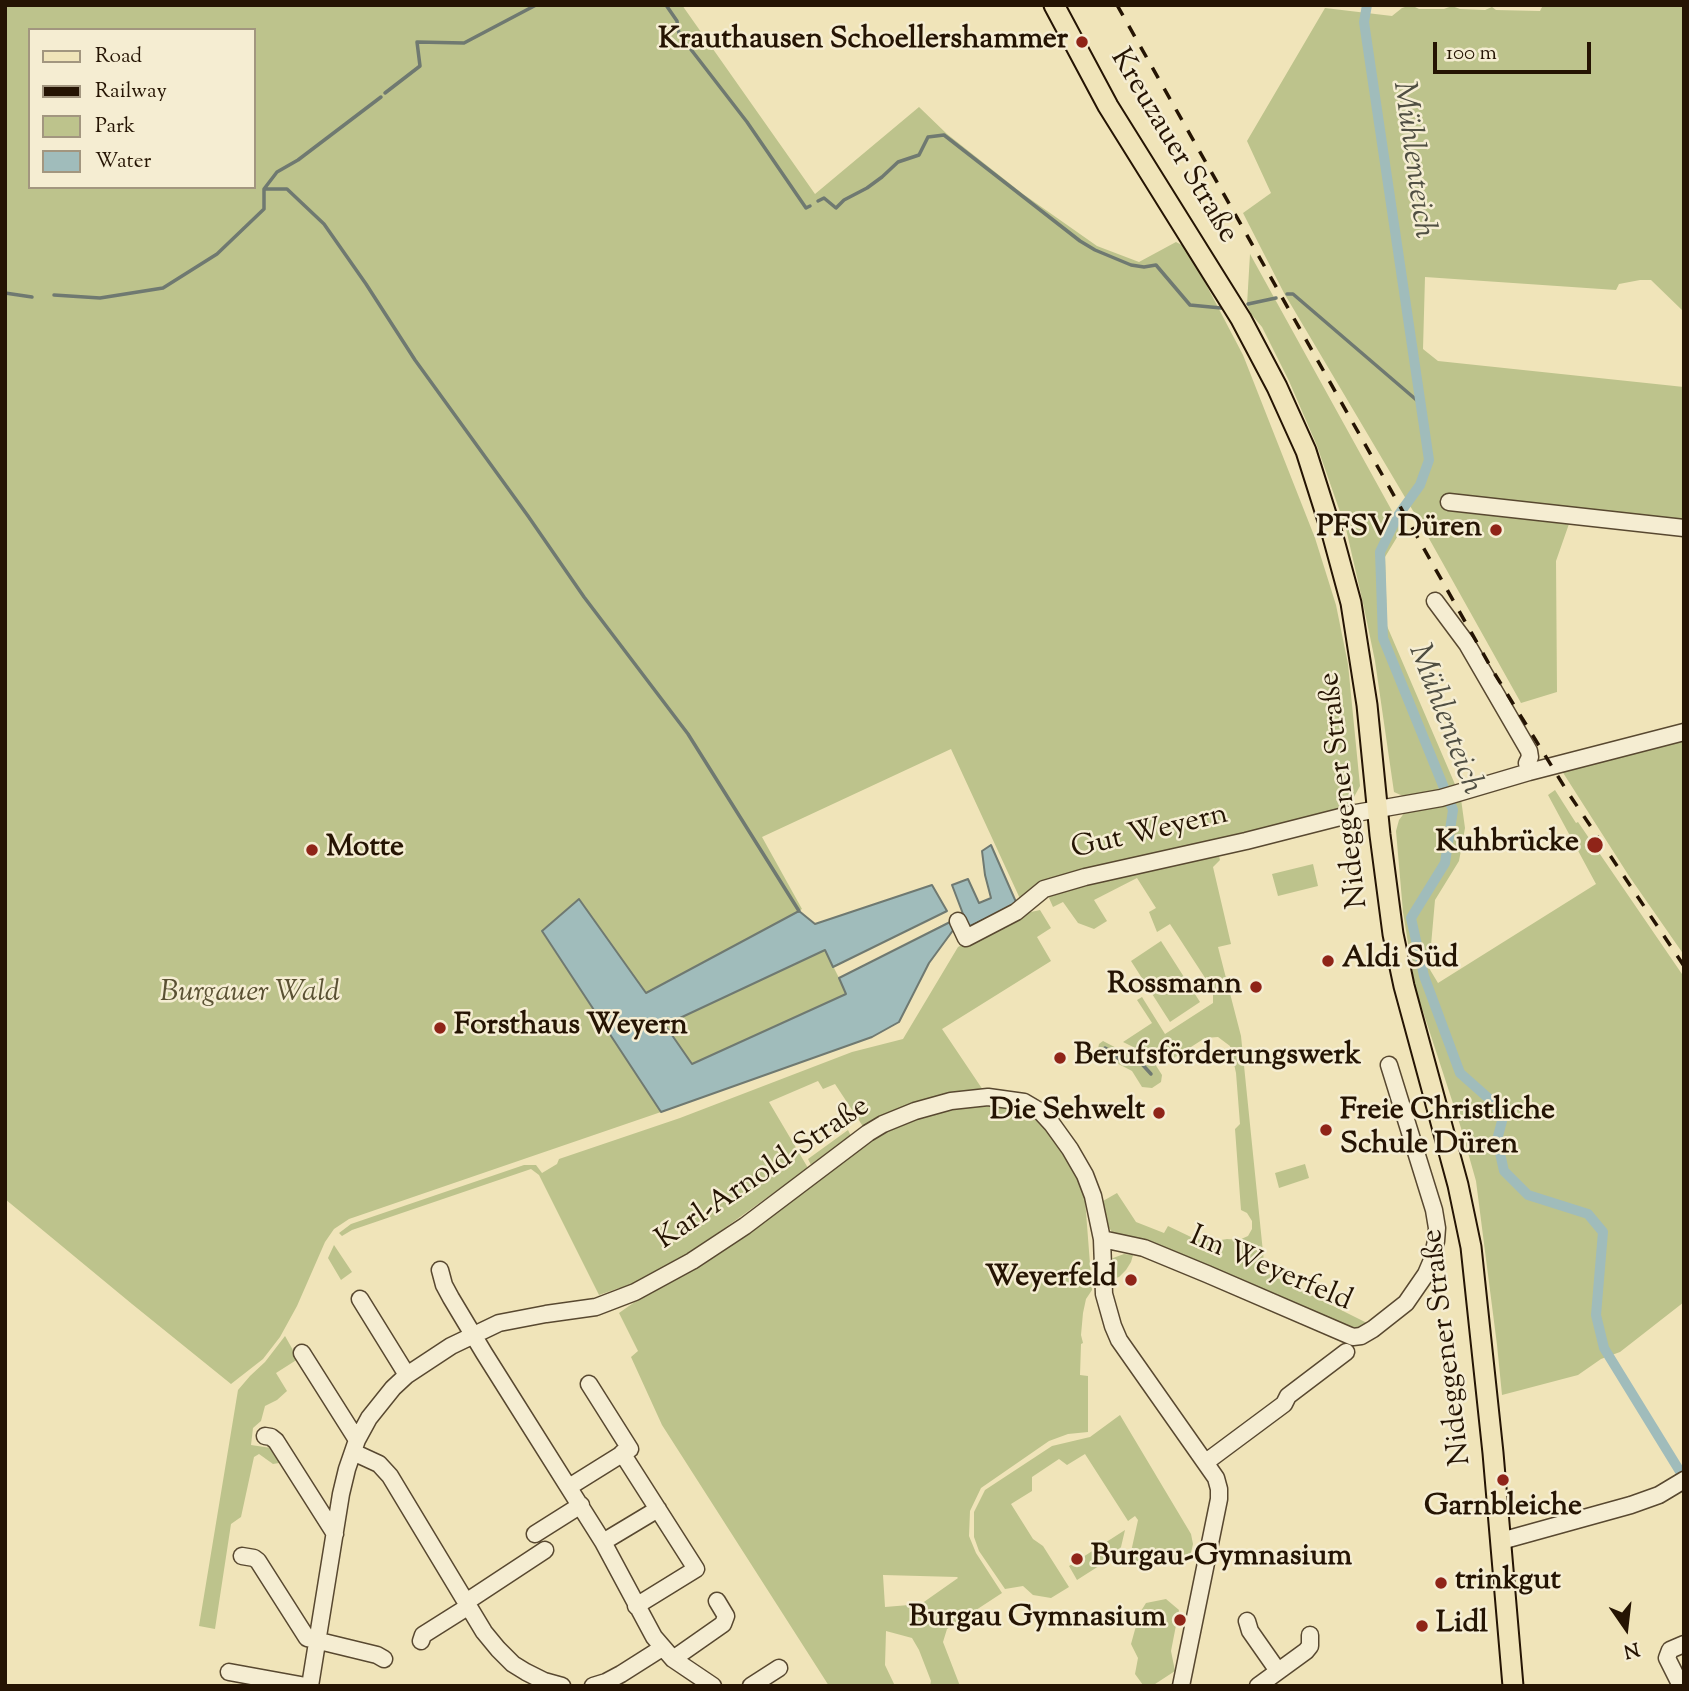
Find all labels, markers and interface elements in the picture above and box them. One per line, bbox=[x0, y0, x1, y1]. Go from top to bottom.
place label: Krauthausen Schoellershammer bbox=[658, 24, 1068, 60]
legend bbox=[28, 28, 256, 189]
scale bar bbox=[1437, 28, 1594, 72]
marker: Krauthausen Schoellershammer bbox=[1074, 34, 1090, 50]
text: 100 m bbox=[1446, 39, 1497, 69]
text: Road bbox=[95, 42, 142, 72]
street label: Kreuzauer Straße bbox=[1100, 43, 1244, 251]
text: Railway bbox=[95, 77, 167, 107]
water label: Mühlenteich bbox=[1381, 79, 1441, 241]
text: Park bbox=[95, 112, 135, 142]
text: Water bbox=[95, 147, 151, 177]
place label: PFSV Düren bbox=[1316, 512, 1482, 548]
marker: PFSV Düren bbox=[1488, 522, 1504, 538]
water label: Mühlenteich bbox=[1397, 639, 1489, 801]
street label: Nideggener Straße bbox=[1314, 670, 1378, 910]
street label: Gut Weyern bbox=[1068, 798, 1232, 870]
place label: Kuhbrücke bbox=[1436, 827, 1579, 863]
place label: Motte bbox=[326, 832, 404, 868]
marker: Kuhbrücke bbox=[1585, 835, 1605, 855]
marker: Motte bbox=[304, 842, 320, 858]
place label: Aldi Süd bbox=[1342, 943, 1458, 979]
marker: Aldi Süd bbox=[1320, 953, 1336, 969]
place label: Rossmann bbox=[1107, 969, 1242, 1005]
park label: Burgauer Wald bbox=[160, 977, 340, 1013]
marker: Rossmann bbox=[1248, 979, 1264, 995]
place label: Forsthaus Weyern bbox=[454, 1010, 688, 1046]
marker: Forsthaus Weyern bbox=[432, 1020, 448, 1036]
place label: Berufsförderungswerk bbox=[1074, 1040, 1361, 1076]
marker: Berufsförderungswerk bbox=[1052, 1050, 1068, 1066]
street label: Karl-Arnold-Straße bbox=[650, 1090, 878, 1260]
place label: Die Sehwelt bbox=[990, 1095, 1145, 1131]
place label: Freie Christliche Schule Düren bbox=[1340, 1095, 1555, 1166]
marker: Die Sehwelt bbox=[1151, 1105, 1167, 1121]
marker: Freie Christliche Schule Düren bbox=[1318, 1122, 1334, 1138]
street label: Im Weyerfeld bbox=[1183, 1221, 1357, 1321]
street label: Nideggener Straße bbox=[1417, 1227, 1481, 1467]
place label: Weyerfeld bbox=[985, 1262, 1117, 1298]
marker: Weyerfeld bbox=[1123, 1272, 1139, 1288]
marker: Garnbleiche bbox=[1495, 1472, 1511, 1488]
place label: Garnbleiche bbox=[1424, 1491, 1582, 1527]
place label: Burgau-Gymnasium bbox=[1091, 1541, 1352, 1577]
marker: Burgau-Gymnasium bbox=[1069, 1551, 1085, 1567]
place label: trinkgut bbox=[1455, 1565, 1561, 1601]
marker: trinkgut bbox=[1433, 1575, 1449, 1591]
north arrow bbox=[1591, 1593, 1661, 1663]
place label: Burgau Gymnasium bbox=[909, 1602, 1166, 1638]
place label: Lidl bbox=[1436, 1608, 1488, 1644]
marker: Burgau Gymnasium bbox=[1172, 1612, 1188, 1628]
marker: Lidl bbox=[1414, 1618, 1430, 1634]
text: N bbox=[1621, 1634, 1642, 1664]

